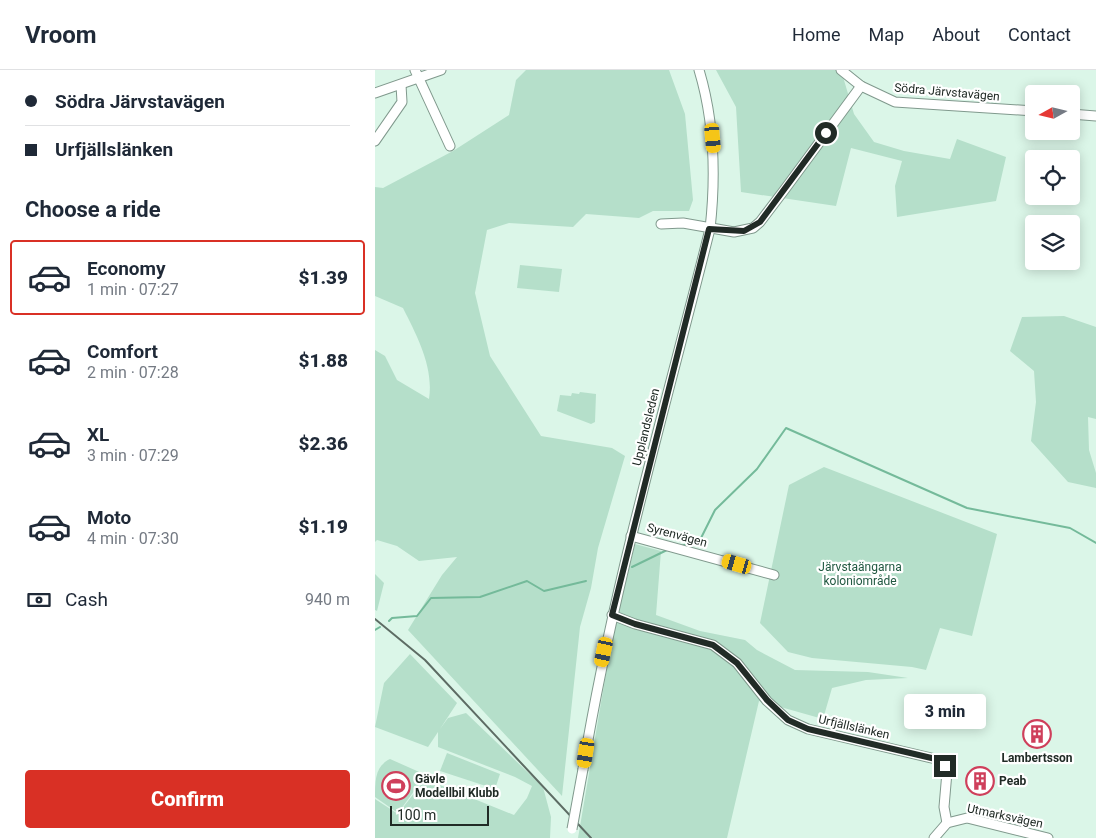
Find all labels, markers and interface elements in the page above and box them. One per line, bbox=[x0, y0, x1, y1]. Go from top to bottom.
text: Vroom bbox=[25, 21, 97, 49]
text: Home bbox=[792, 24, 841, 45]
text: Map bbox=[869, 24, 904, 45]
text: About bbox=[932, 24, 980, 45]
text: Contact bbox=[1008, 24, 1071, 45]
street label: Södra Järvstavägen bbox=[894, 80, 1000, 104]
north arrow bbox=[1025, 85, 1080, 140]
map controls bbox=[1025, 85, 1080, 270]
text: Södra Järvstavägen bbox=[55, 90, 225, 113]
car bbox=[704, 122, 721, 154]
route start bbox=[815, 122, 837, 144]
text: Urfjällslänken bbox=[55, 138, 173, 161]
button: locate bbox=[1025, 150, 1080, 205]
text: Choose a ride bbox=[25, 197, 161, 222]
button: layers bbox=[1025, 215, 1080, 270]
icon: car bbox=[27, 255, 72, 300]
text: Economy bbox=[87, 257, 166, 280]
text: $1.39 bbox=[299, 266, 348, 289]
text: 1 min · 07:27 bbox=[87, 280, 179, 299]
icon: car bbox=[27, 338, 72, 383]
text: Comfort bbox=[87, 340, 158, 363]
text: $1.88 bbox=[299, 349, 348, 372]
text: 2 min · 07:28 bbox=[87, 363, 179, 382]
street label: Upplandsleden bbox=[630, 387, 662, 467]
icon: car bbox=[27, 421, 72, 466]
text: XL bbox=[87, 423, 109, 446]
text: $2.36 bbox=[299, 432, 348, 455]
text: 3 min · 07:29 bbox=[87, 446, 179, 465]
icon: car bbox=[27, 504, 72, 549]
text: Moto bbox=[87, 506, 131, 529]
text: $1.19 bbox=[299, 515, 348, 538]
street label: Syrenvägen bbox=[645, 520, 709, 550]
text: 4 min · 07:30 bbox=[87, 529, 179, 548]
car bbox=[720, 553, 753, 575]
park label: Järvstaängarna koloniområde bbox=[818, 560, 902, 588]
icon: cash bbox=[25, 586, 53, 614]
text: Cash bbox=[65, 588, 108, 611]
text: 940 m bbox=[305, 590, 350, 609]
car bbox=[593, 636, 614, 668]
callout: 3 min bbox=[904, 694, 986, 728]
text: 3 min bbox=[925, 702, 965, 721]
street label: Urfjällslänken bbox=[817, 712, 891, 742]
building icon: Lambertsson bbox=[1022, 719, 1052, 749]
car bbox=[576, 737, 595, 769]
place label: Lambertsson bbox=[1001, 751, 1073, 765]
route end bbox=[934, 755, 956, 777]
building icon: Peab bbox=[965, 766, 995, 796]
button: Confirm bbox=[25, 770, 350, 828]
sports icon: Gävle Modellbil Klubb bbox=[381, 771, 411, 801]
place label: Gävle Modellbil Klubb bbox=[415, 772, 499, 800]
place label: Peab bbox=[999, 774, 1027, 788]
street label: Utmarksvägen bbox=[966, 801, 1044, 831]
scale bar bbox=[390, 803, 489, 826]
text: 100 m bbox=[397, 807, 436, 823]

